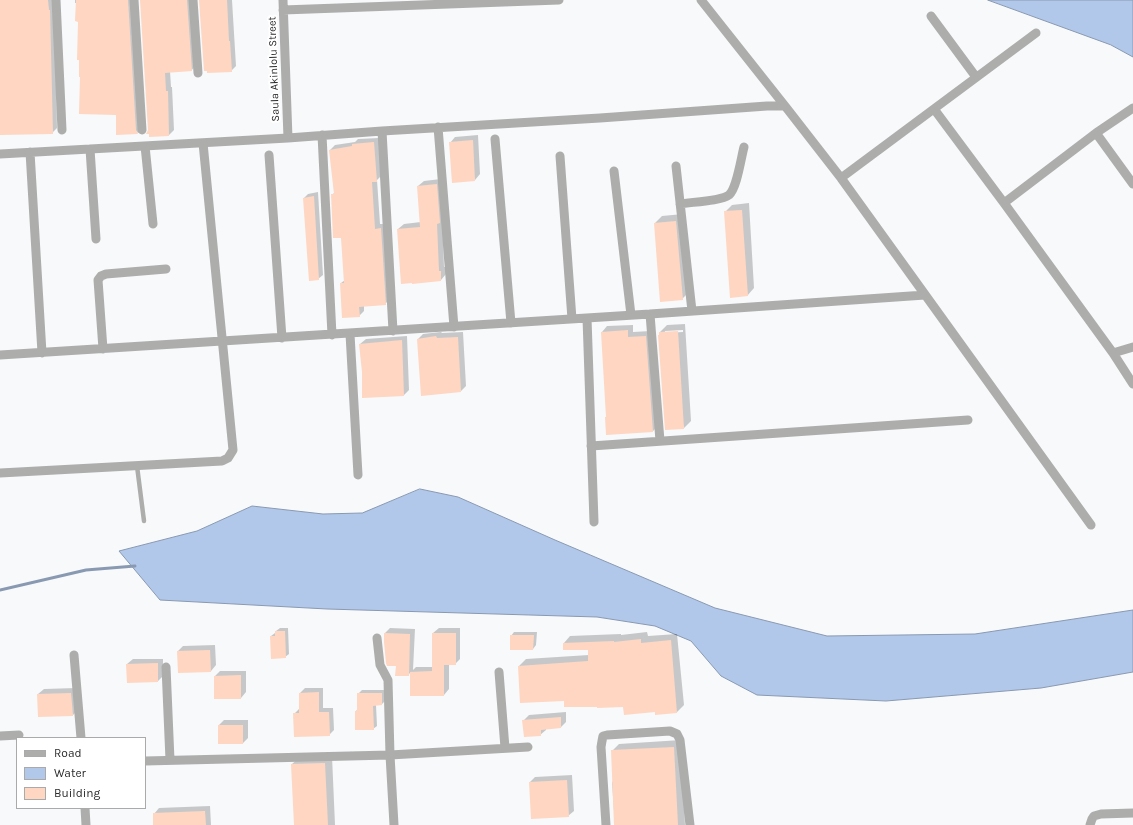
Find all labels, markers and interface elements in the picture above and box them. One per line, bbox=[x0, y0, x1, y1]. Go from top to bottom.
street label: Saula Akinlolu Street bbox=[266, 16, 282, 122]
legend bbox=[16, 737, 146, 809]
text: Road bbox=[54, 746, 82, 760]
text: Water bbox=[54, 766, 86, 780]
text: Building bbox=[54, 786, 100, 800]

